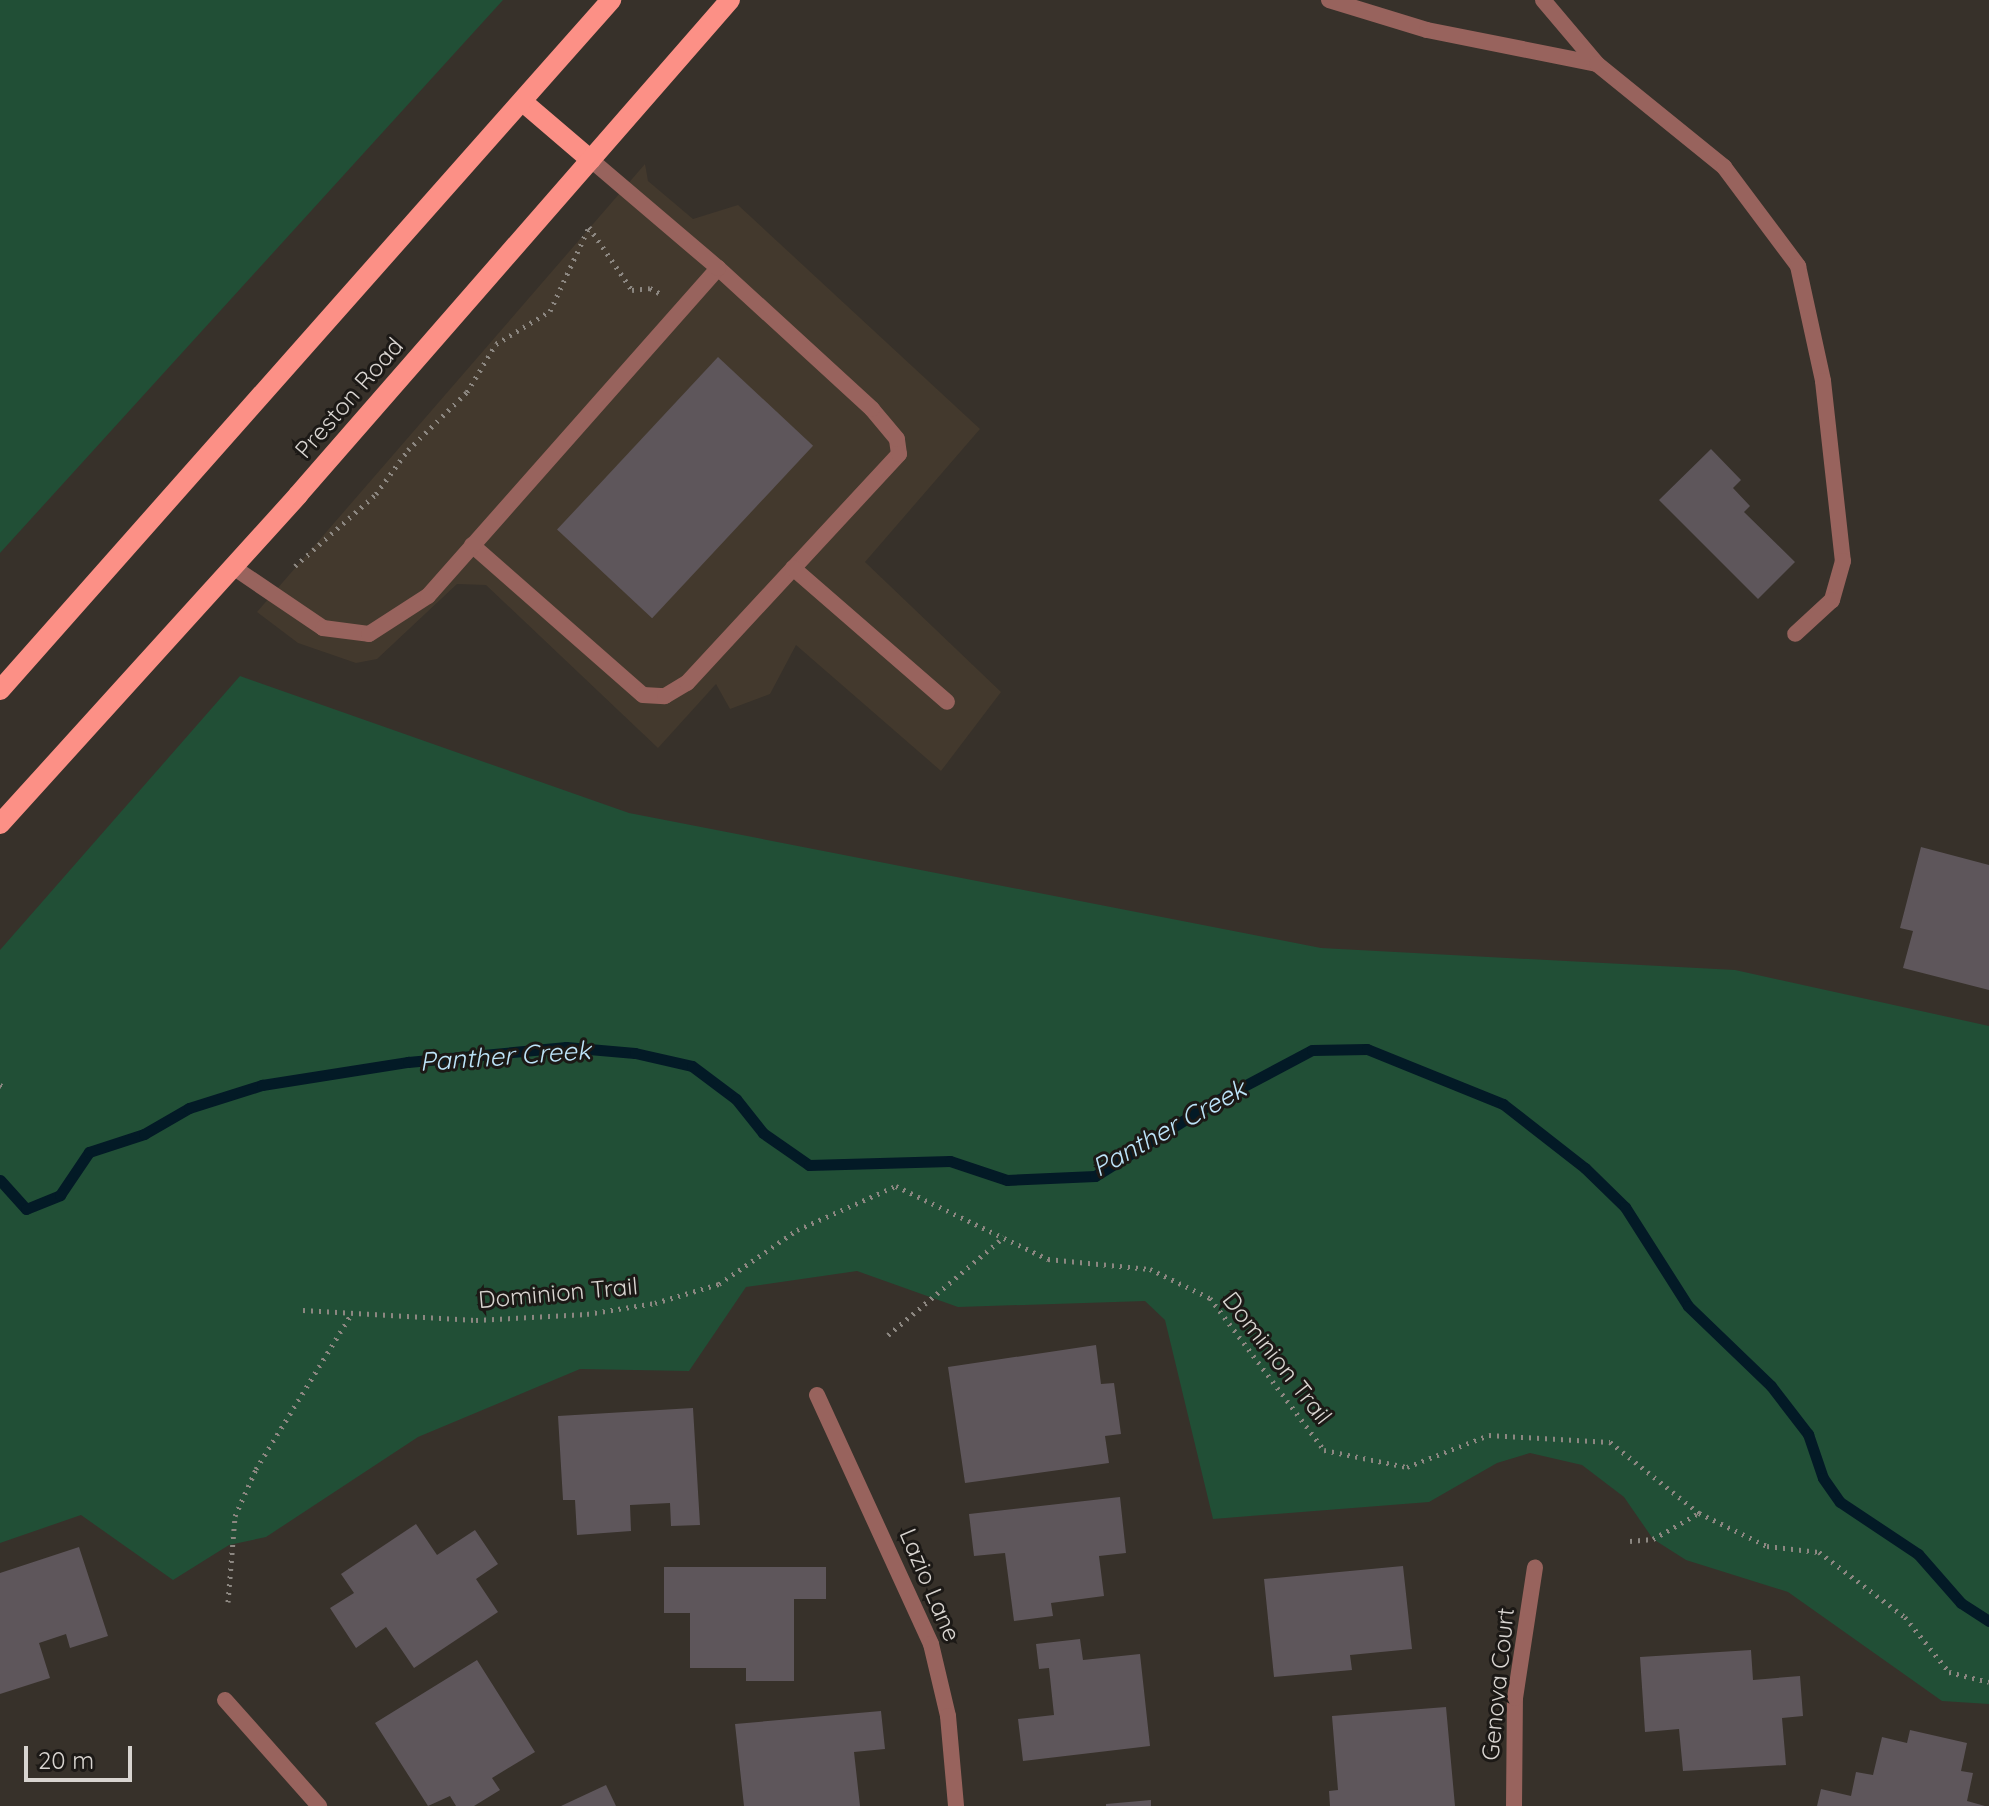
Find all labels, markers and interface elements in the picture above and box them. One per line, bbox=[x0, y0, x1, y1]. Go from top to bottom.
street label: Preston Road bbox=[289, 332, 409, 464]
water label: Panther Creek bbox=[419, 1034, 591, 1078]
water label: Panther Creek bbox=[1087, 1073, 1251, 1183]
street label: Dominion Trail bbox=[477, 1272, 639, 1314]
street label: Dominion Trail bbox=[1216, 1286, 1338, 1430]
street label: Lazio Lane bbox=[893, 1524, 967, 1646]
street label: Genova Court bbox=[1476, 1606, 1520, 1762]
scale bar bbox=[28, 1730, 136, 1780]
text: 20 m bbox=[38, 1745, 94, 1775]

